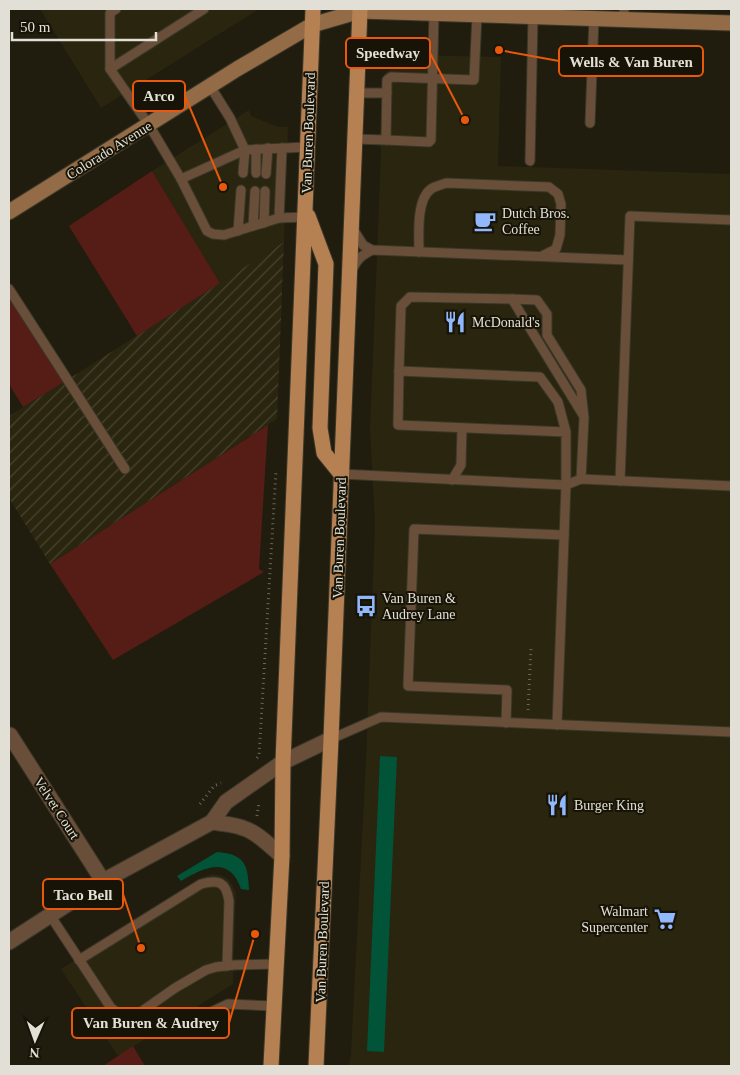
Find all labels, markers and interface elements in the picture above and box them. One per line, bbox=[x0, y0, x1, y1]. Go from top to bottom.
scale bar bbox=[12, 10, 156, 42]
text: 50 m bbox=[20, 19, 51, 35]
callout: Speedway bbox=[346, 38, 430, 68]
text: Speedway bbox=[356, 45, 421, 61]
callout: Wells & Van Buren bbox=[559, 46, 703, 76]
text: Wells & Van Buren bbox=[569, 54, 693, 70]
street label: Van Buren Boulevard bbox=[299, 72, 318, 194]
callout: Arco bbox=[133, 81, 185, 111]
text: Arco bbox=[143, 88, 175, 104]
street label: Colorado Avenue bbox=[64, 118, 155, 183]
place label: Dutch Bros. Coffee bbox=[502, 206, 570, 237]
cafe icon: Dutch Bros. Coffee bbox=[472, 208, 498, 234]
restaurant icon: McDonald's bbox=[442, 309, 468, 335]
place label: McDonald's bbox=[472, 315, 540, 330]
street label: Van Buren Boulevard bbox=[330, 477, 349, 599]
place label: Van Buren & Audrey Lane bbox=[382, 591, 456, 622]
bus stop icon: Van Buren & Audrey Lane bbox=[353, 593, 379, 619]
street label: Velvet Court bbox=[31, 774, 82, 842]
restaurant icon: Burger King bbox=[544, 792, 570, 818]
place label: Burger King bbox=[574, 798, 644, 813]
callout: Taco Bell bbox=[43, 879, 123, 909]
street label: Van Buren Boulevard bbox=[313, 881, 332, 1003]
text: Taco Bell bbox=[53, 887, 113, 903]
place label: Walmart Supercenter bbox=[581, 904, 648, 935]
supermarket icon: Walmart Supercenter bbox=[652, 906, 678, 932]
callout: Van Buren & Audrey bbox=[72, 1008, 229, 1038]
north arrow bbox=[10, 1015, 60, 1065]
text: Van Buren & Audrey bbox=[83, 1015, 220, 1031]
text: N bbox=[29, 1045, 40, 1060]

